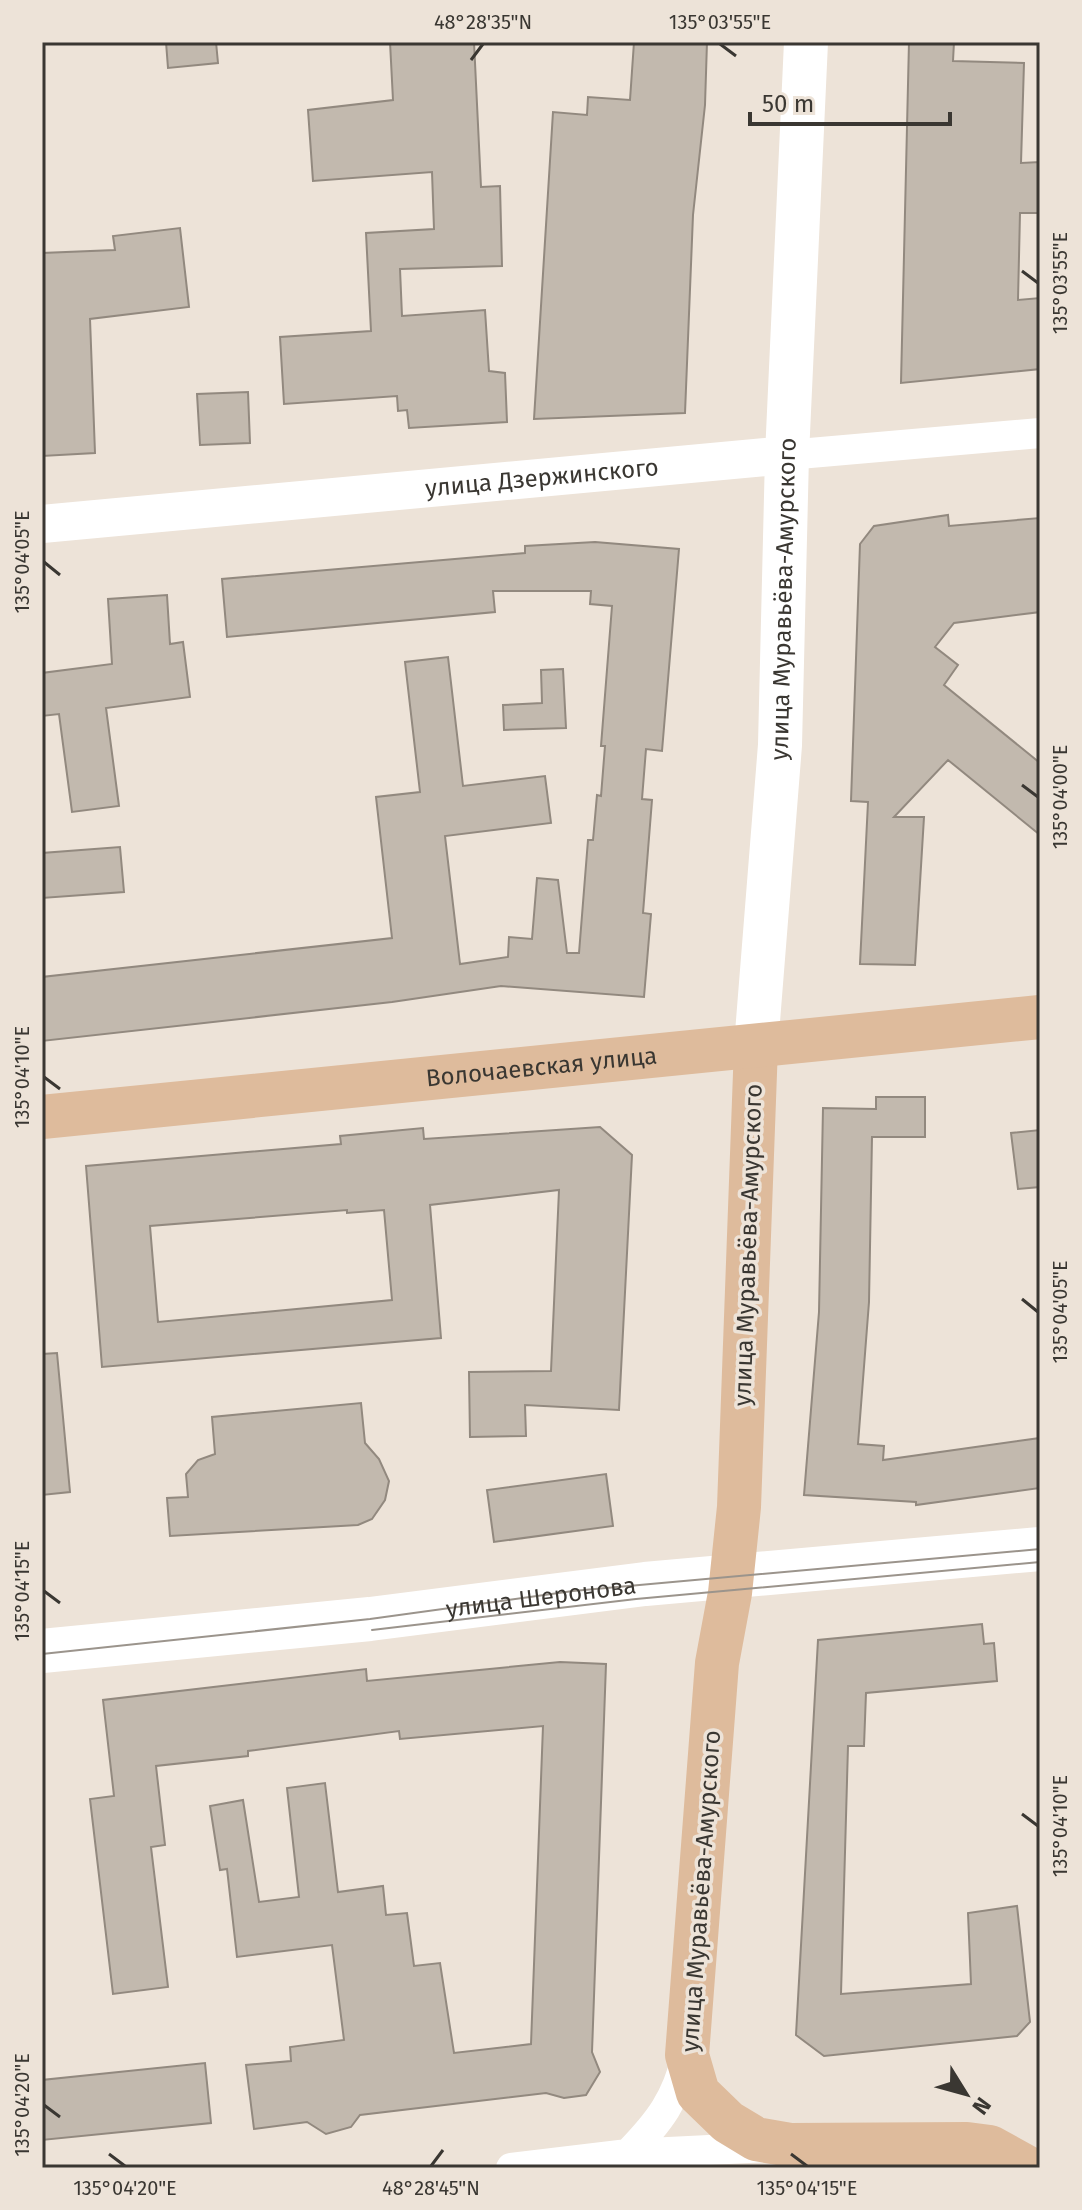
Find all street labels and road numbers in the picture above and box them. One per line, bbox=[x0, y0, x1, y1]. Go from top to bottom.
street label: улица Муравьёва-Амурского bbox=[765, 437, 802, 761]
street label: улица Дзержинского bbox=[424, 453, 660, 502]
street label: Волочаевская улица bbox=[425, 1041, 658, 1092]
street label: улица Муравьёва-Амурского bbox=[728, 1083, 768, 1407]
street label: улица Шеронова bbox=[444, 1571, 638, 1623]
street label: улица Муравьёва-Амурского bbox=[676, 1729, 726, 2053]

